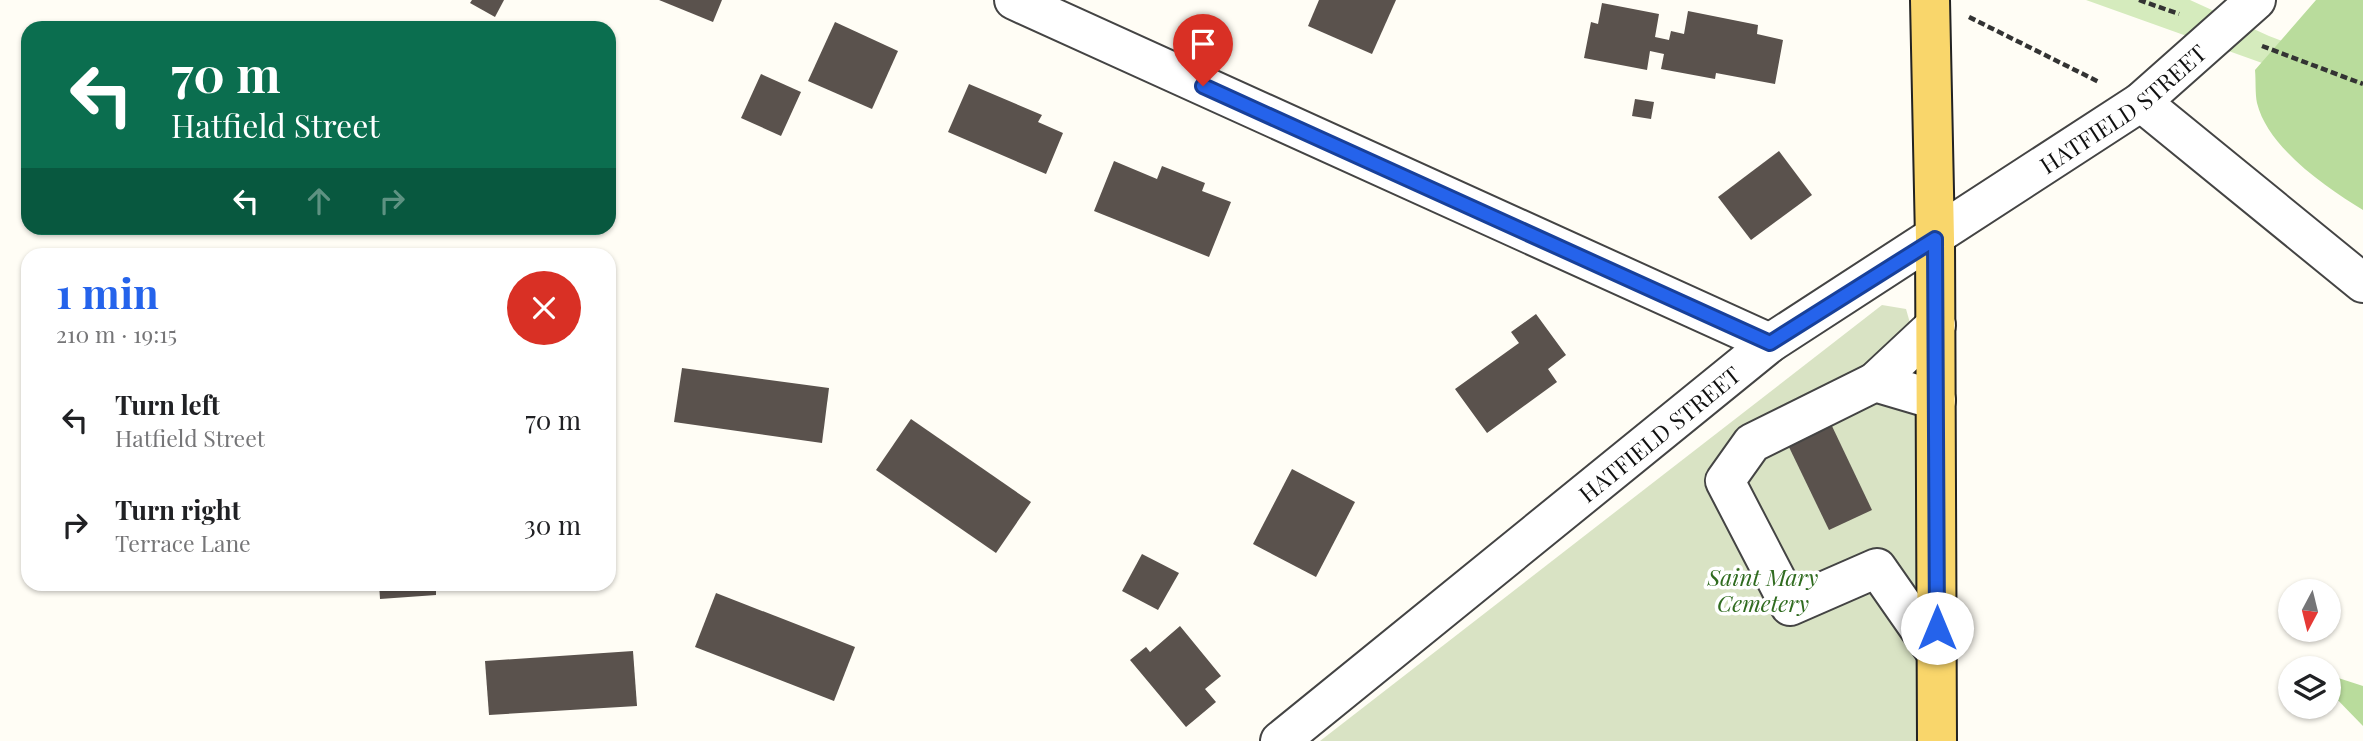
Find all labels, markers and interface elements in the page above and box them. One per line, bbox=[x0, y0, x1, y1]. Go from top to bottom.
pin bbox=[1173, 14, 1233, 86]
icon: arrive bbox=[1184, 25, 1222, 63]
street label: HATFIELD STREET bbox=[2033, 36, 2212, 180]
text: 70 m bbox=[171, 40, 281, 105]
icon: left bbox=[56, 49, 147, 140]
text: Hatfield Street bbox=[171, 103, 380, 146]
icon: left bbox=[227, 182, 265, 220]
icon: ahead bbox=[300, 182, 338, 220]
icon: right bbox=[373, 182, 411, 220]
text: 1 min bbox=[56, 264, 159, 320]
button: close bbox=[507, 271, 581, 345]
text: 210 m · 19:15 bbox=[56, 318, 177, 349]
street label: HATFIELD STREET bbox=[1571, 358, 1746, 508]
text: Turn left bbox=[115, 387, 220, 422]
icon: left bbox=[56, 401, 94, 439]
text: 70 m bbox=[525, 402, 581, 437]
text: Hatfield Street bbox=[115, 422, 265, 453]
text: Turn right bbox=[115, 492, 241, 527]
icon: right bbox=[56, 506, 94, 544]
text: 30 m bbox=[524, 507, 581, 542]
text: Terrace Lane bbox=[115, 527, 251, 558]
park label: Saint Mary Cemetery bbox=[1707, 561, 1818, 618]
north arrow bbox=[2278, 579, 2342, 642]
map controls bbox=[2278, 579, 2341, 719]
position arrow bbox=[1900, 591, 1974, 665]
button: layers bbox=[2278, 656, 2341, 719]

